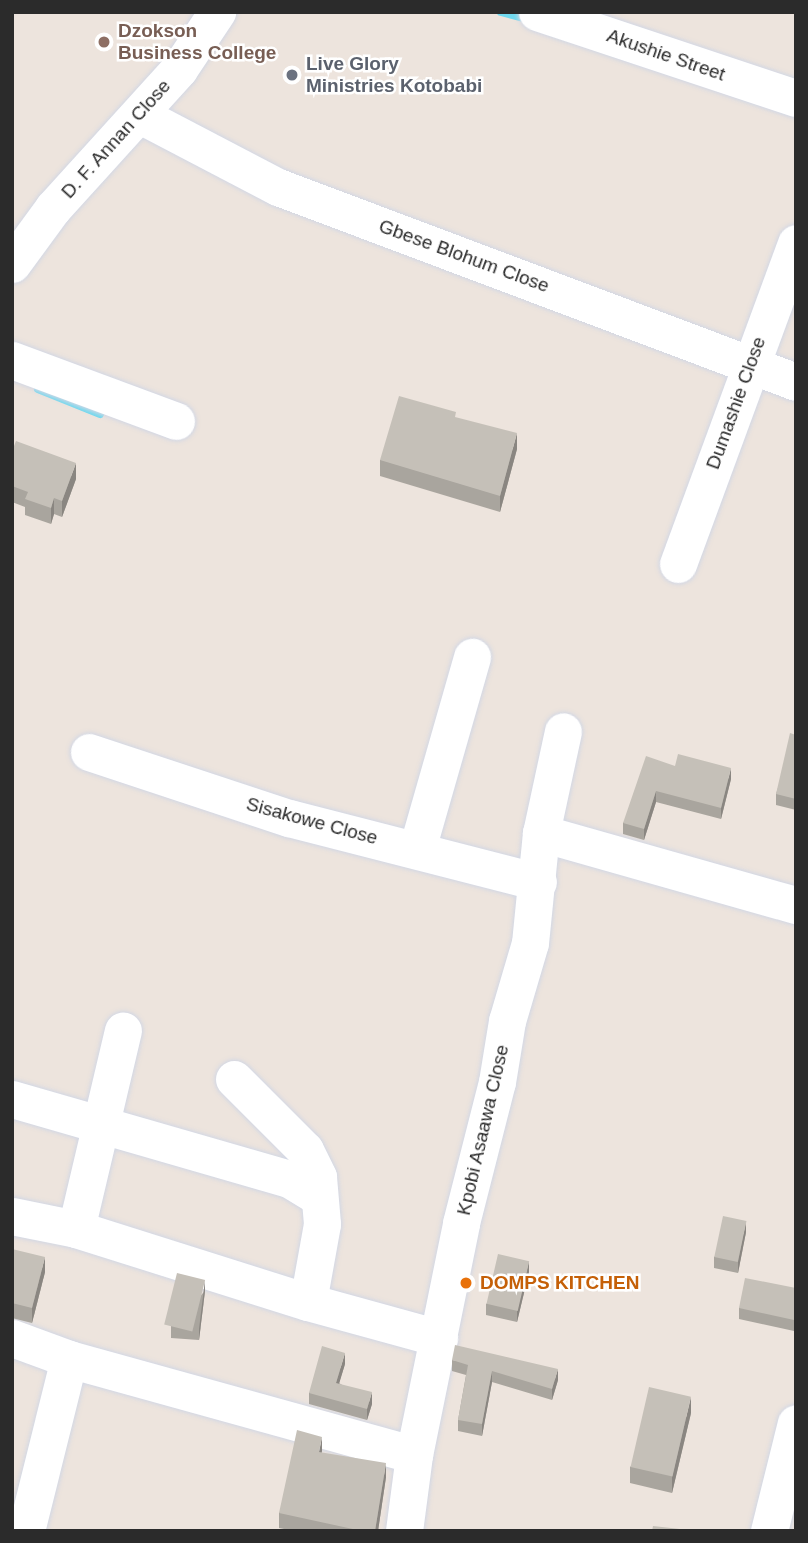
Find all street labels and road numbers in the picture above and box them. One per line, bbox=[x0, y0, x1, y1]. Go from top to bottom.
street label: Akushie Street bbox=[604, 24, 728, 86]
street label: D. F. Annan Close bbox=[56, 74, 176, 204]
street label: Gbese Blohum Close bbox=[376, 215, 552, 297]
street label: Dumashie Close bbox=[701, 334, 771, 472]
street label: Sisakowe Close bbox=[244, 792, 380, 850]
street label: Kpobi Asaawa Close bbox=[452, 1042, 514, 1218]

